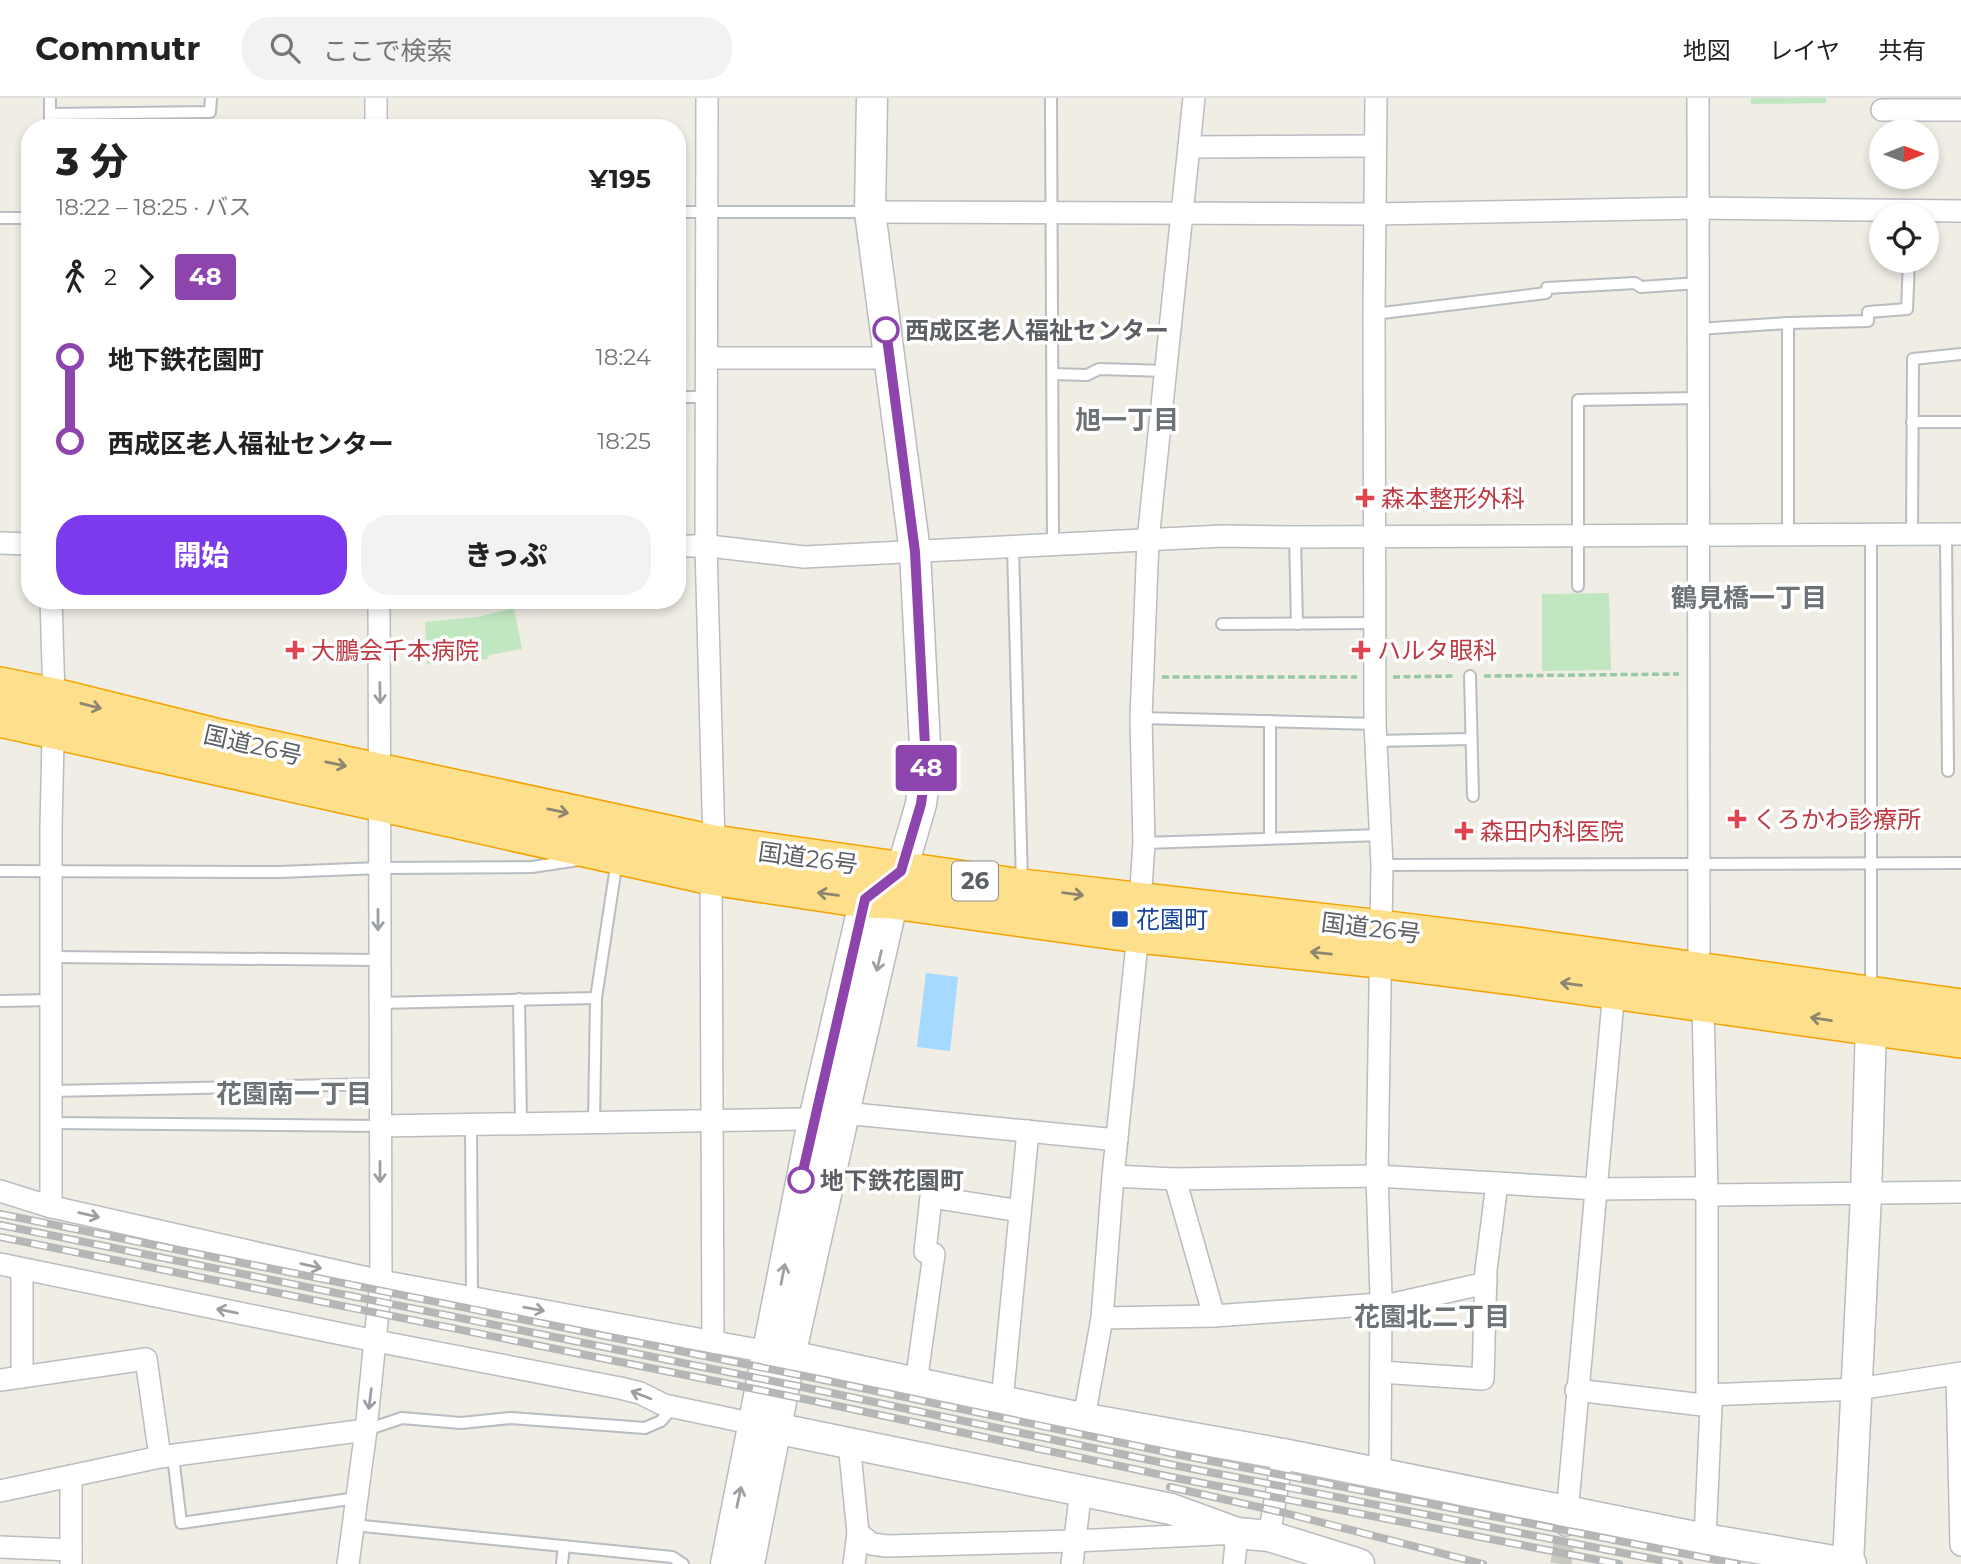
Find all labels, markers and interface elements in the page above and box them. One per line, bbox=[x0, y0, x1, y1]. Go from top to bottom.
search box bbox=[242, 17, 732, 80]
text: Commutr bbox=[35, 28, 200, 68]
icon: search bbox=[266, 29, 304, 67]
text: ここで検索 bbox=[322, 35, 452, 67]
text: 地図 bbox=[1683, 36, 1731, 65]
text: レイヤ bbox=[1769, 36, 1840, 65]
text: 共有 bbox=[1878, 36, 1926, 65]
north arrow bbox=[1869, 119, 1939, 189]
map controls bbox=[1869, 119, 1939, 273]
text: 3 分 bbox=[56, 138, 128, 185]
text: ¥195 bbox=[589, 163, 651, 195]
text: 18:22 – 18:25 · バス bbox=[56, 193, 251, 221]
button: locate bbox=[1869, 203, 1939, 273]
icon: walk bbox=[56, 258, 94, 296]
icon: forward bbox=[127, 258, 165, 296]
text: 48 bbox=[189, 262, 222, 291]
text: 2 bbox=[104, 263, 117, 291]
place label: 西成区老人福祉センター bbox=[905, 316, 1169, 345]
marker: 西成区老人福祉センター bbox=[873, 317, 899, 343]
text: 18:24 bbox=[595, 343, 651, 371]
text: 地下鉄花園町 bbox=[108, 344, 264, 376]
district label: 旭一丁目 bbox=[1075, 404, 1179, 436]
text: 18:25 bbox=[597, 427, 651, 455]
text: 西成区老人福祉センター bbox=[108, 428, 394, 460]
place label: 森本整形外科 bbox=[1381, 484, 1525, 513]
marker: 森本整形外科 bbox=[1355, 488, 1375, 508]
button: 開始 bbox=[56, 515, 347, 595]
button: きっぷ bbox=[361, 515, 651, 595]
district label: 鶴見橋一丁目 bbox=[1671, 582, 1827, 614]
place label: 大鵬会千本病院 bbox=[311, 636, 479, 665]
place label: ハルタ眼科 bbox=[1377, 636, 1497, 665]
marker: 大鵬会千本病院 bbox=[285, 640, 305, 660]
marker: ハルタ眼科 bbox=[1351, 640, 1371, 660]
one-way arrow bbox=[373, 681, 387, 704]
one-way arrow bbox=[79, 700, 101, 713]
street label: 国道26号 bbox=[201, 720, 305, 770]
line badge: 48 bbox=[894, 745, 958, 791]
text: 48 bbox=[910, 753, 942, 782]
one-way arrow bbox=[324, 758, 347, 771]
one-way arrow bbox=[546, 805, 569, 819]
place label: くろかわ診療所 bbox=[1753, 805, 1921, 834]
marker: くろかわ診療所 bbox=[1727, 809, 1747, 829]
place label: 森田内科医院 bbox=[1480, 817, 1624, 846]
marker: 森田内科医院 bbox=[1454, 821, 1474, 841]
street label: 国道26号 bbox=[756, 837, 860, 879]
road number: 26 bbox=[952, 862, 998, 901]
one-way arrow bbox=[817, 887, 840, 900]
one-way arrow bbox=[1061, 888, 1084, 901]
place label: 花園町 bbox=[1136, 905, 1208, 934]
street label: 国道26号 bbox=[1320, 908, 1422, 948]
one-way arrow bbox=[372, 909, 385, 932]
marker: 花園町 bbox=[1110, 909, 1130, 929]
one-way arrow bbox=[1310, 946, 1333, 959]
one-way arrow bbox=[872, 949, 885, 972]
one-way arrow bbox=[1560, 977, 1583, 990]
one-way arrow bbox=[1810, 1012, 1833, 1025]
district label: 花園南一丁目 bbox=[216, 1078, 372, 1110]
one-way arrow bbox=[373, 1161, 387, 1184]
place label: 地下鉄花園町 bbox=[820, 1166, 964, 1195]
marker: 地下鉄花園町 bbox=[788, 1167, 814, 1193]
one-way arrow bbox=[77, 1209, 100, 1223]
one-way arrow bbox=[299, 1259, 322, 1273]
one-way arrow bbox=[777, 1263, 790, 1286]
district label: 花園北二丁目 bbox=[1354, 1301, 1510, 1333]
one-way arrow bbox=[216, 1303, 239, 1317]
one-way arrow bbox=[522, 1303, 545, 1317]
one-way arrow bbox=[363, 1388, 376, 1410]
one-way arrow bbox=[631, 1388, 653, 1400]
one-way arrow bbox=[733, 1486, 747, 1509]

